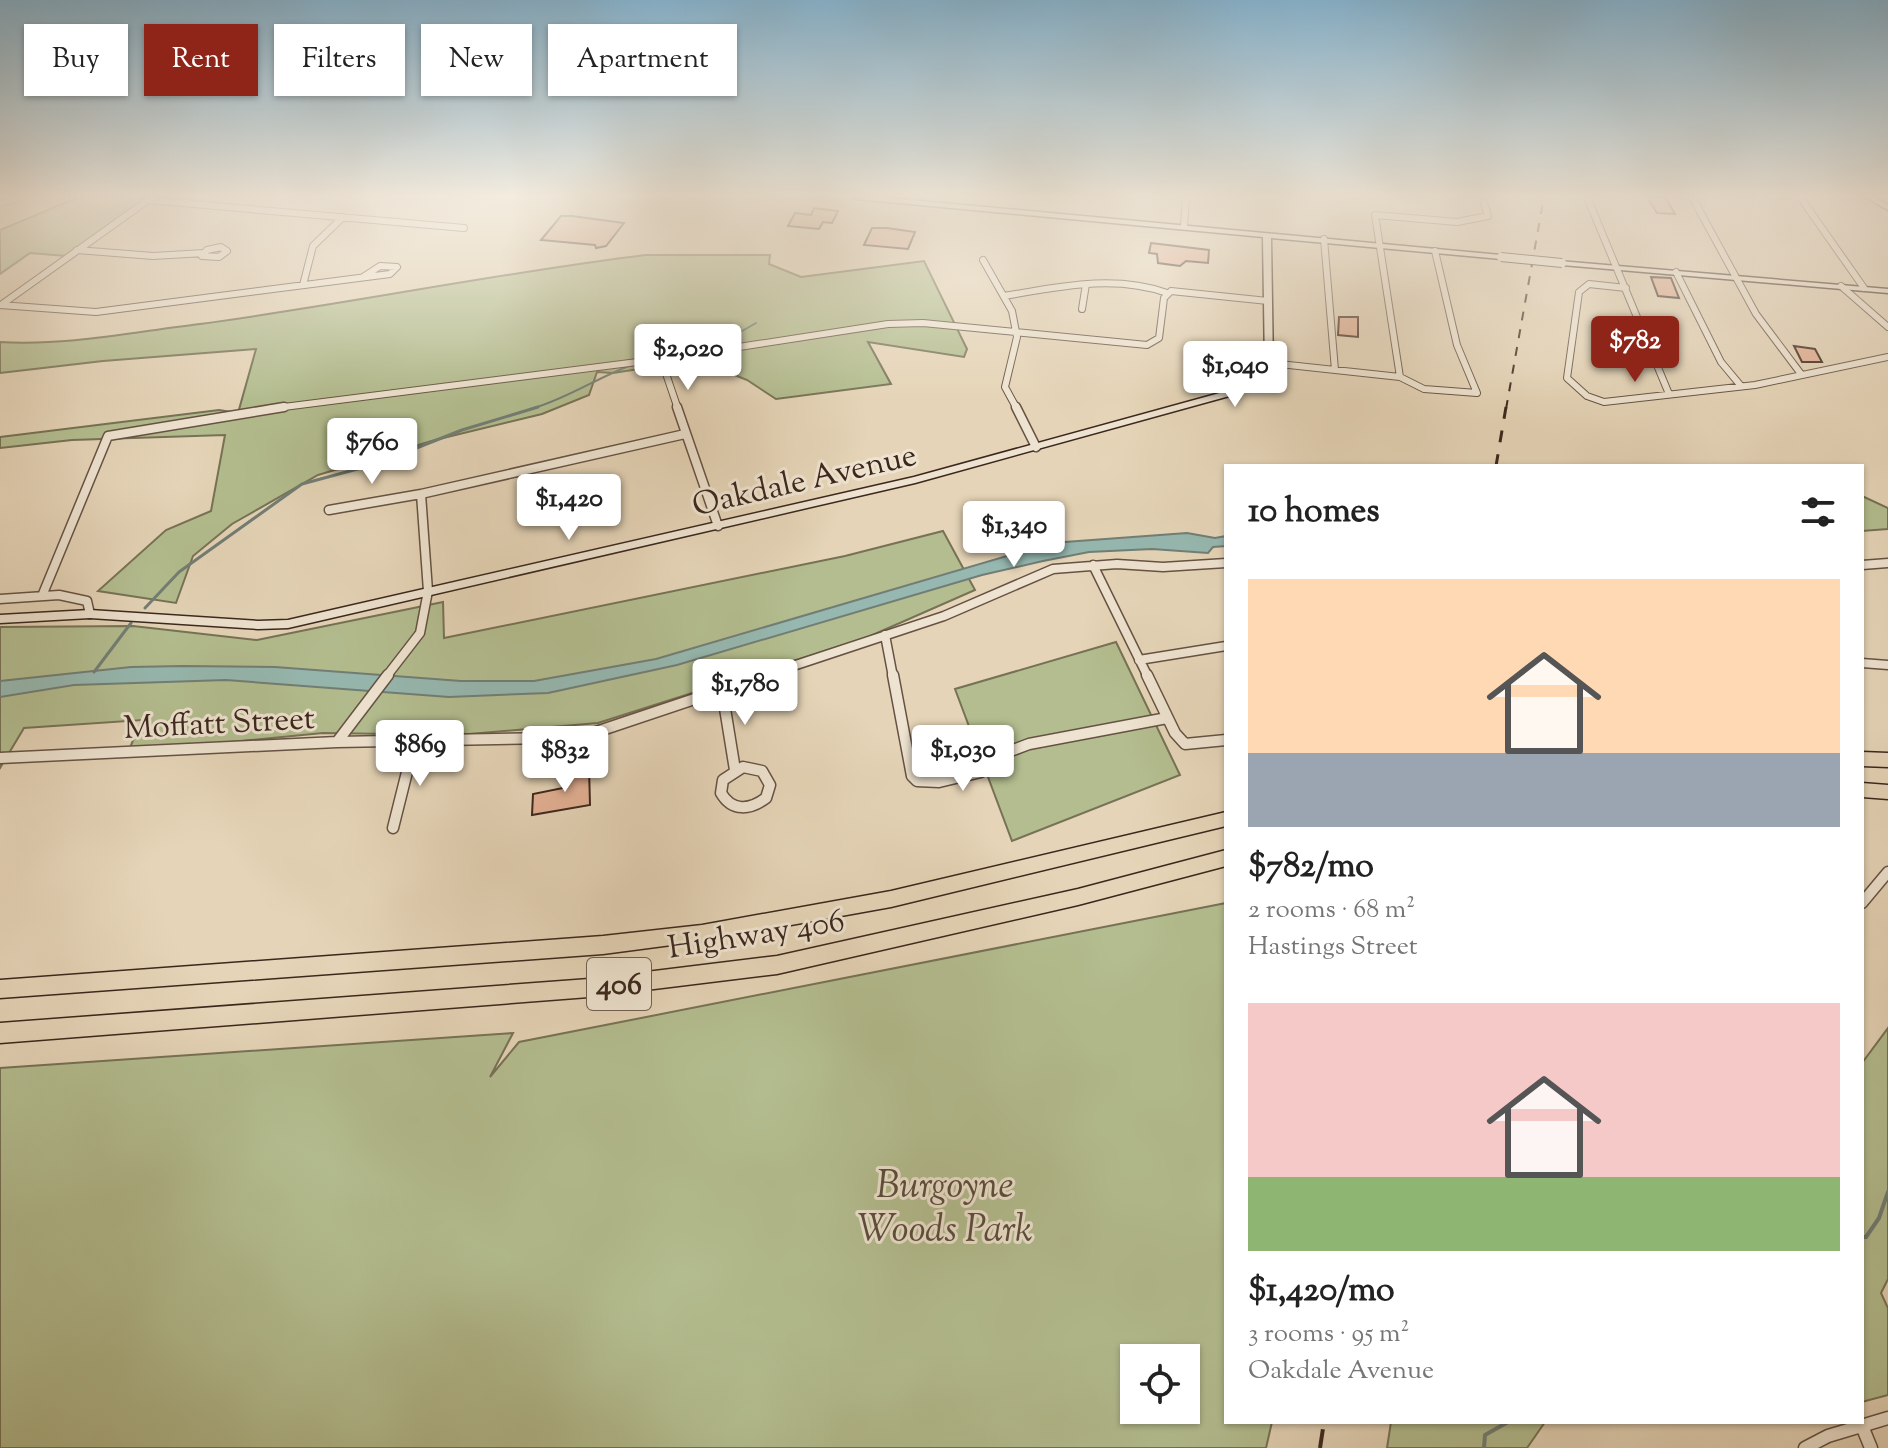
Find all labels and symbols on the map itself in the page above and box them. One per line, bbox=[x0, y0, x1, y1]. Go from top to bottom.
pin: $782 bbox=[1588, 316, 1682, 384]
pin: $2,020 bbox=[623, 324, 753, 392]
pin: $1,040 bbox=[1170, 341, 1300, 409]
pin: $760 bbox=[325, 418, 419, 486]
street label: Oakdale Avenue bbox=[688, 434, 921, 530]
pin: $1,420 bbox=[504, 474, 634, 542]
pin: $1,340 bbox=[949, 501, 1079, 569]
pin: $1,780 bbox=[680, 659, 810, 727]
street label: Moffatt Street bbox=[122, 697, 316, 753]
pin: $869 bbox=[373, 720, 467, 788]
pin: $1,030 bbox=[898, 725, 1028, 793]
pin: $832 bbox=[518, 726, 612, 794]
street label: Highway 406 bbox=[665, 899, 848, 973]
road number: 406 bbox=[587, 958, 651, 1010]
park label: Burgoyne Woods Park bbox=[858, 1161, 1032, 1259]

